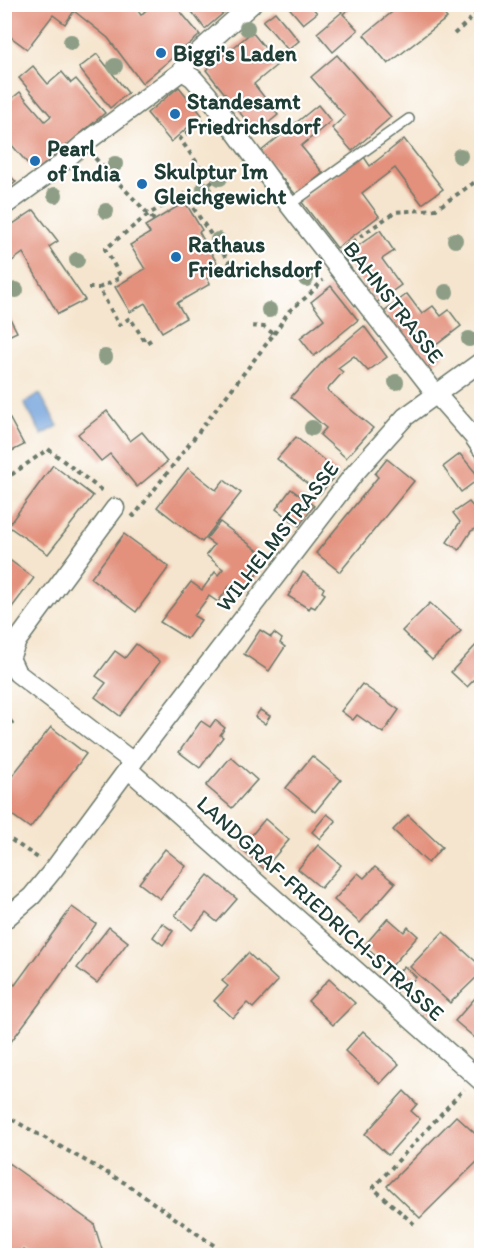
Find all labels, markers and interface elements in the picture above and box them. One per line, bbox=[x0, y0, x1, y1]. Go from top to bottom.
place label: Biggi's Laden bbox=[173, 40, 297, 67]
marker: Biggi's Laden bbox=[154, 46, 168, 60]
place label: Standesamt Friedrichsdorf bbox=[187, 88, 321, 140]
marker: Standesamt Friedrichsdorf bbox=[168, 107, 182, 121]
place label: Pearl of India bbox=[47, 135, 121, 187]
marker: Pearl of India bbox=[28, 154, 42, 168]
place label: Skulptur Im Gleichgewicht bbox=[154, 158, 287, 210]
marker: Skulptur Im Gleichgewicht bbox=[135, 177, 149, 191]
place label: Rathaus Friedrichsdorf bbox=[188, 231, 322, 283]
street label: BAHNSTRASSE bbox=[338, 236, 450, 369]
marker: Rathaus Friedrichsdorf bbox=[169, 250, 183, 264]
street label: WILHELMSTRASSE bbox=[210, 456, 345, 617]
street label: LANDGRAF-FRIEDRICH-STRASSE bbox=[191, 790, 450, 1027]

